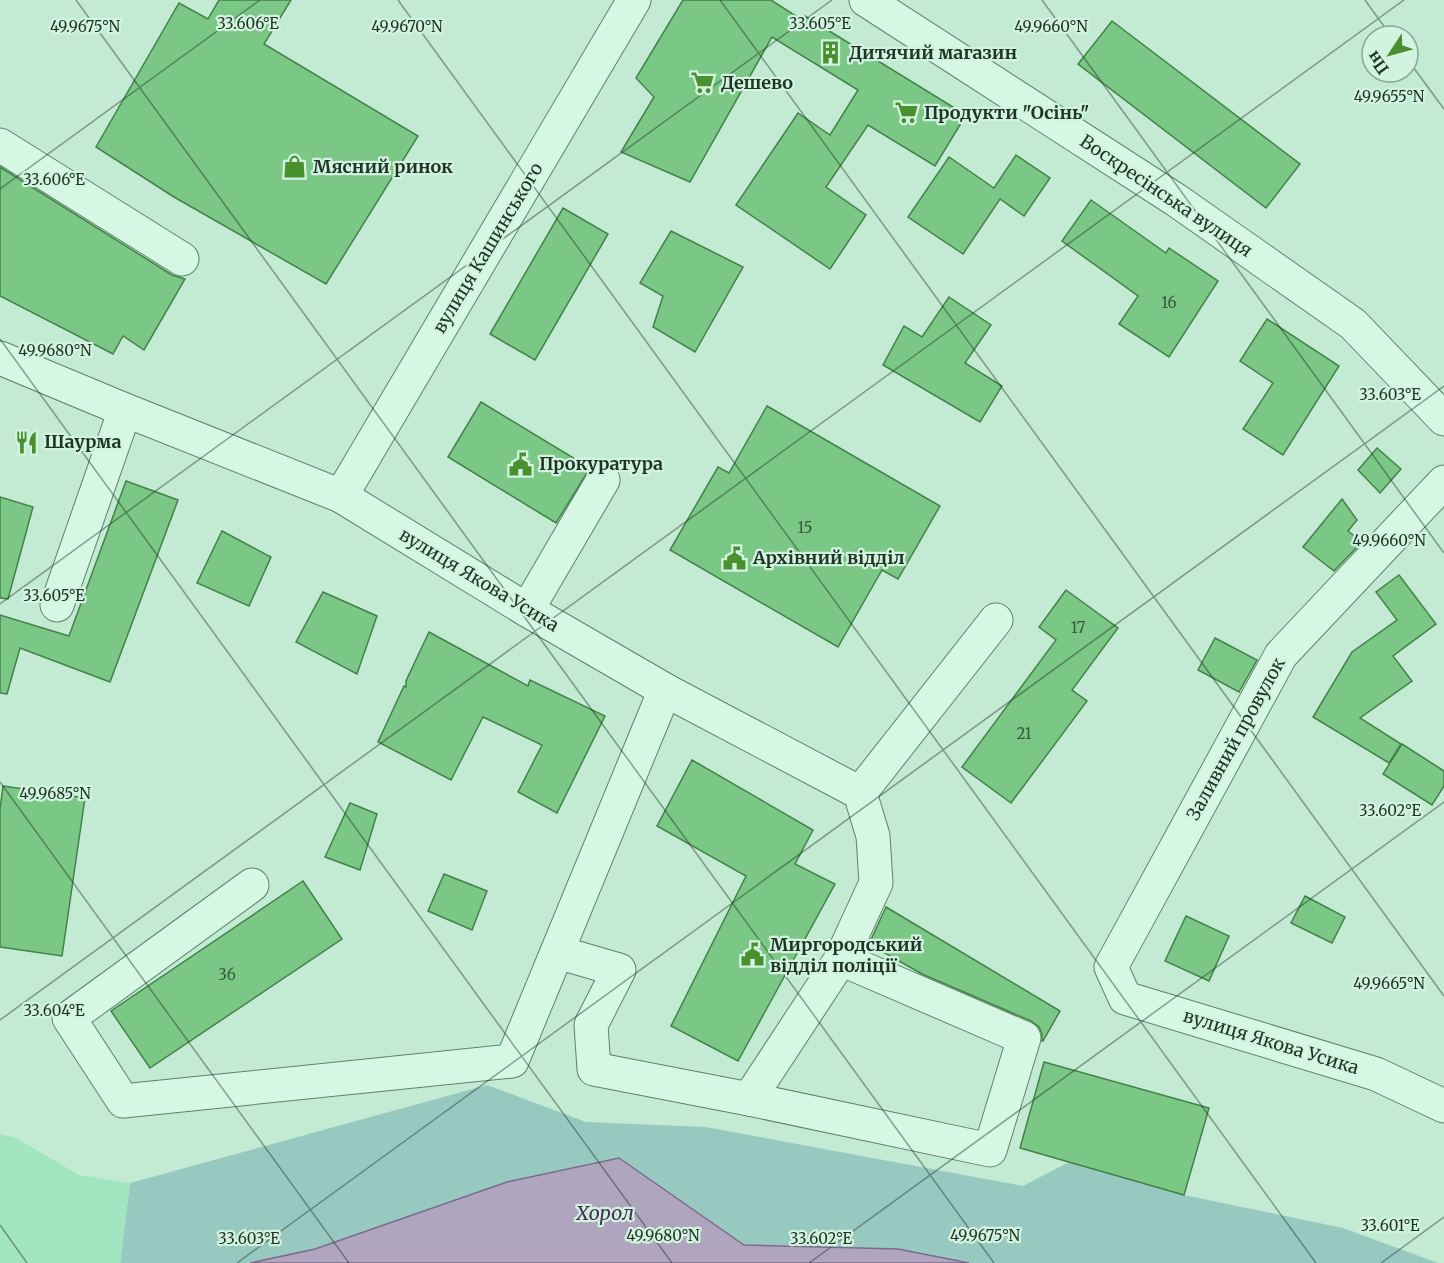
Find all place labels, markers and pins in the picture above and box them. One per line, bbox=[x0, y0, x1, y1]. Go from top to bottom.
building icon: Дитячий магазин bbox=[818, 40, 844, 66]
place label: Дитячий магазин bbox=[849, 41, 1017, 64]
supermarket icon: Дешево bbox=[690, 70, 716, 96]
place label: Дешево bbox=[721, 71, 793, 94]
supermarket icon: Продукти "Осінь" bbox=[893, 100, 919, 126]
place label: Продукти "Осінь" bbox=[924, 101, 1089, 124]
shop icon: Мясний ринок bbox=[282, 154, 308, 180]
place label: Мясний ринок bbox=[313, 155, 453, 178]
restaurant icon: Шаурма bbox=[13, 429, 39, 455]
place label: Шаурма bbox=[44, 430, 122, 453]
public building icon: Прокуратура bbox=[508, 451, 534, 477]
place label: Прокуратура bbox=[539, 452, 663, 475]
public building icon: Архівний відділ bbox=[722, 545, 748, 571]
place label: Архівний відділ bbox=[752, 546, 905, 569]
place label: Миргородський відділ поліції bbox=[770, 933, 923, 977]
public building icon: Миргородський відділ поліції bbox=[739, 942, 765, 968]

